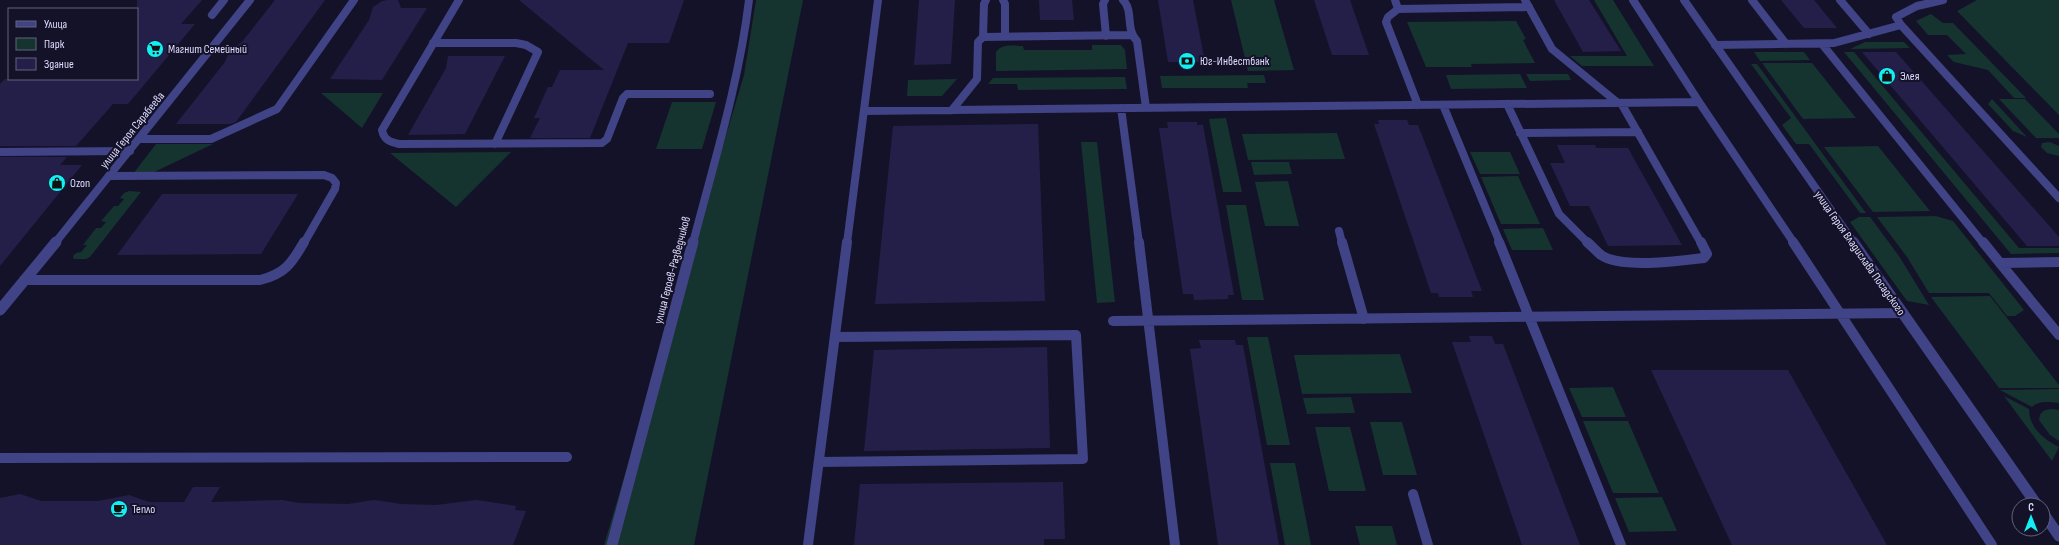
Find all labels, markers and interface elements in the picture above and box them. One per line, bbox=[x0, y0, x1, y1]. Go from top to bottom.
legend bbox=[8, 8, 138, 80]
text: Улица bbox=[44, 17, 68, 32]
text: Парк bbox=[44, 37, 65, 52]
supermarket icon: Магнит Семейный bbox=[145, 39, 165, 59]
place label: Магнит Семейный bbox=[168, 42, 247, 57]
bank icon: Юг-Инвестбанк bbox=[1177, 51, 1197, 71]
place label: Юг-Инвестбанк bbox=[1200, 54, 1270, 69]
text: Здание bbox=[44, 57, 74, 72]
shop icon: Элея bbox=[1877, 66, 1897, 86]
place label: Элея bbox=[1900, 69, 1920, 84]
street label: улица Героя Сарабеева bbox=[97, 89, 168, 172]
shop icon: Ozon bbox=[47, 173, 67, 193]
place label: Ozon bbox=[70, 176, 90, 191]
street label: улица Героя Владислава Посадского bbox=[1811, 188, 1908, 319]
street label: улица Героев-Разведчиков bbox=[651, 215, 694, 326]
north arrow bbox=[2011, 497, 2051, 537]
cafe icon: Тепло bbox=[109, 499, 129, 519]
text: С bbox=[2028, 501, 2034, 514]
place label: Тепло bbox=[132, 502, 155, 517]

